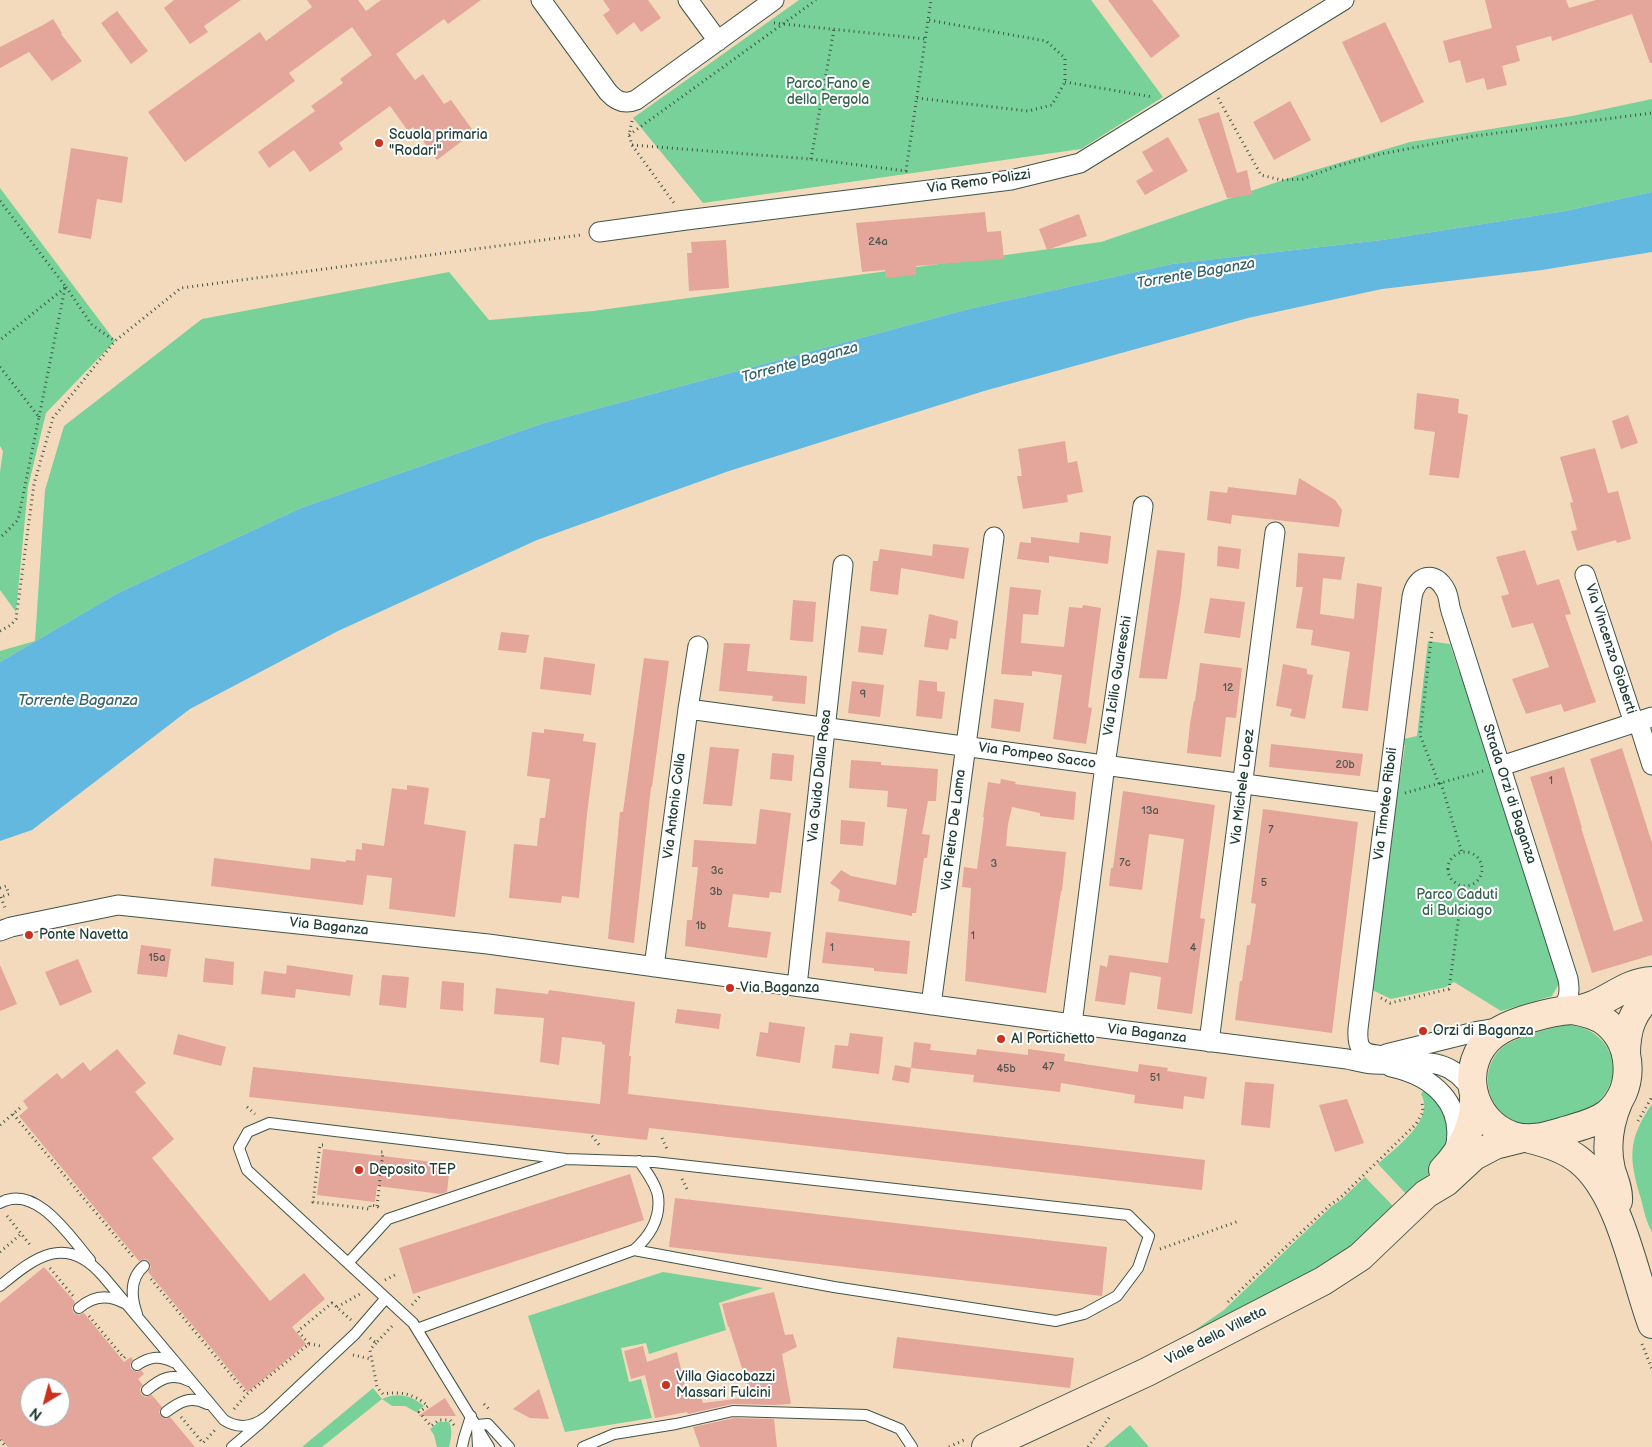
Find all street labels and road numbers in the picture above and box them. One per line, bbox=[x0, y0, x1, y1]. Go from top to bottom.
street label: Via Remo Polizzi bbox=[926, 166, 1032, 198]
street label: Via Vincenzo Gioberti bbox=[1581, 582, 1639, 716]
street label: Via Icilio Guareschi bbox=[1100, 615, 1136, 737]
street label: Via Guido Dalla Rosa bbox=[805, 709, 835, 843]
street label: Strada Orzi di Baganza bbox=[1478, 722, 1540, 866]
street label: Via Michele Lopez bbox=[1228, 728, 1258, 846]
street label: Via Pompeo Sacco bbox=[977, 739, 1097, 773]
street label: Via Timoteo Riboli bbox=[1371, 747, 1401, 861]
street label: Via Antonio Colla bbox=[660, 752, 690, 860]
street label: Via Pietro De Lama bbox=[938, 768, 970, 892]
street label: Via Baganza bbox=[289, 914, 369, 940]
street label: Via Baganza bbox=[1107, 1021, 1187, 1047]
street label: Viale della Villetta bbox=[1162, 1303, 1270, 1369]

